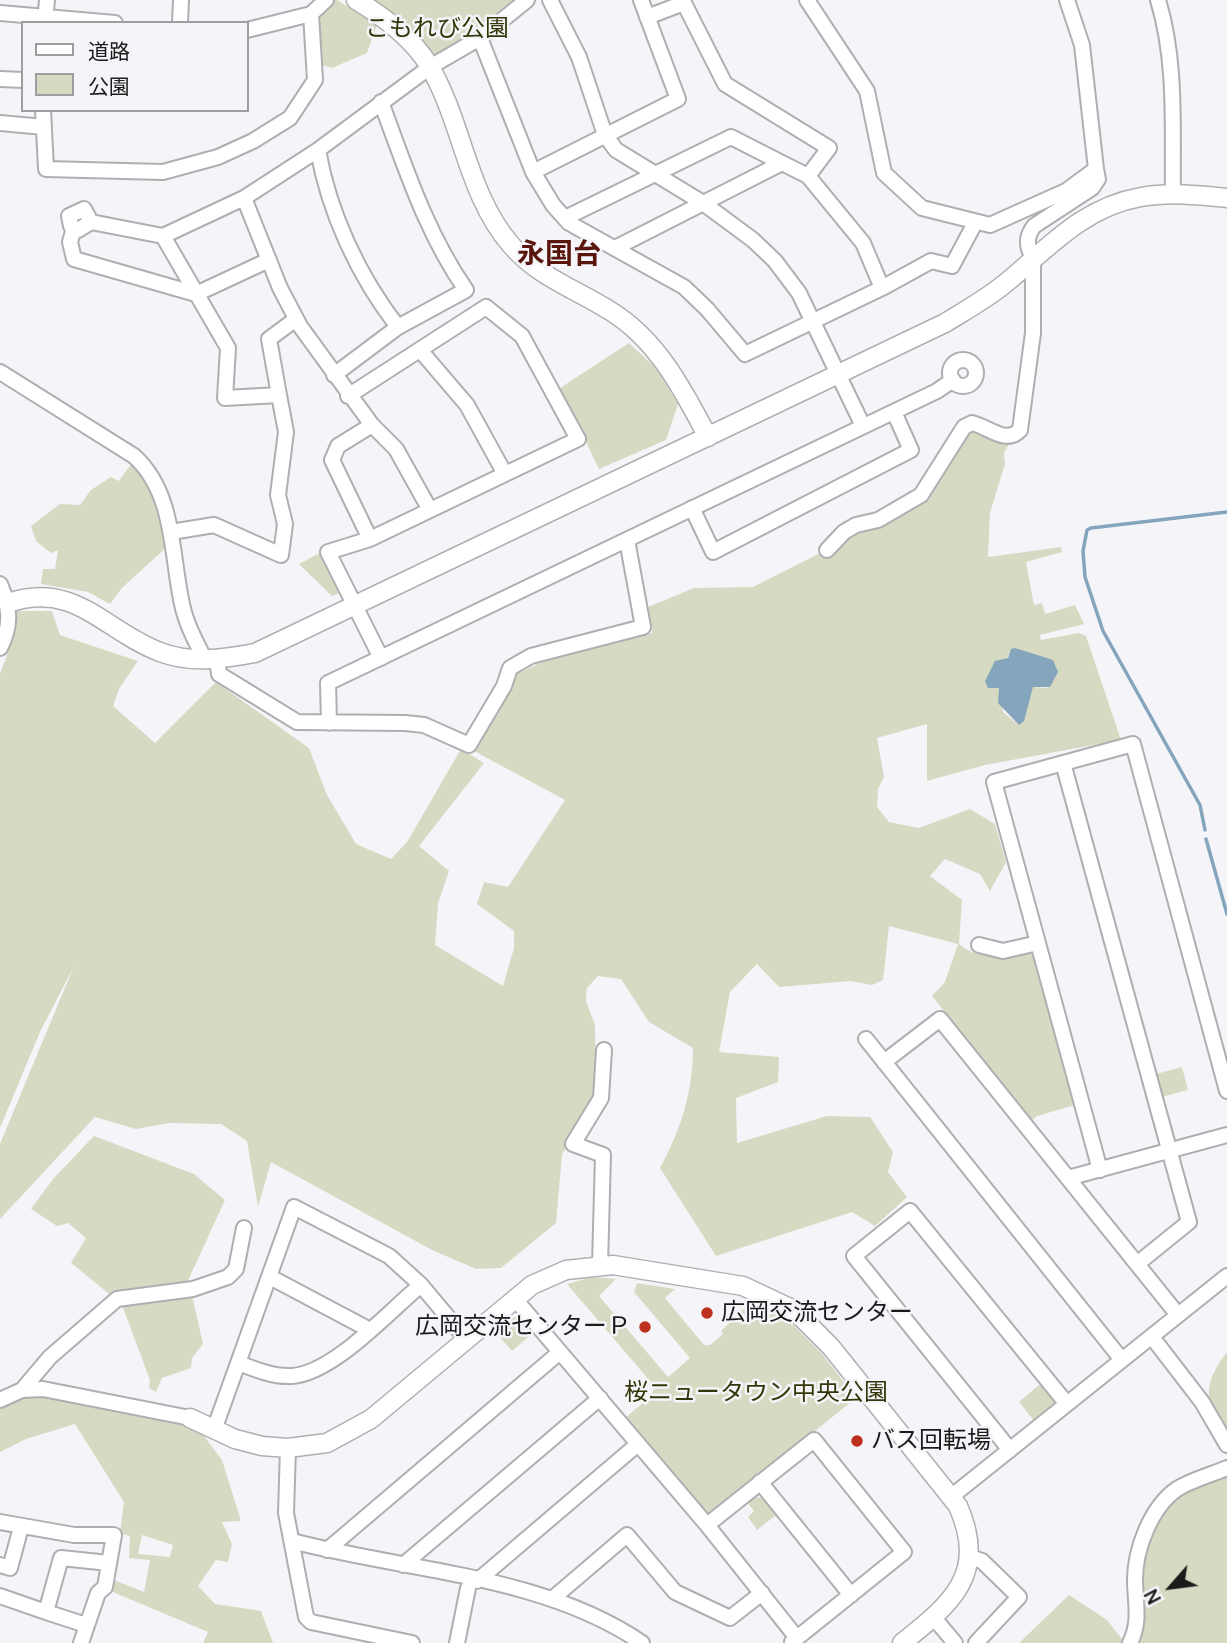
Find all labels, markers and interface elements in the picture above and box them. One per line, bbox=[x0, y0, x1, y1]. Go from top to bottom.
park label: こもれび公園 bbox=[365, 15, 509, 43]
legend bbox=[21, 21, 248, 112]
text: 道路 bbox=[88, 37, 130, 65]
text: 公園 bbox=[88, 72, 130, 100]
district label: 永国台 bbox=[517, 238, 601, 272]
place label: 広岡交流センター bbox=[721, 1299, 913, 1327]
marker: 広岡交流センター bbox=[699, 1305, 715, 1321]
place label: 広岡交流センターＰ bbox=[415, 1313, 631, 1341]
marker: 広岡交流センターＰ bbox=[637, 1319, 653, 1335]
park label: 桜ニュータウン中央公園 bbox=[624, 1379, 888, 1407]
place label: バス回転場 bbox=[871, 1427, 991, 1455]
marker: バス回転場 bbox=[849, 1433, 865, 1449]
north arrow bbox=[1136, 1552, 1206, 1622]
text: N bbox=[1138, 1585, 1167, 1609]

